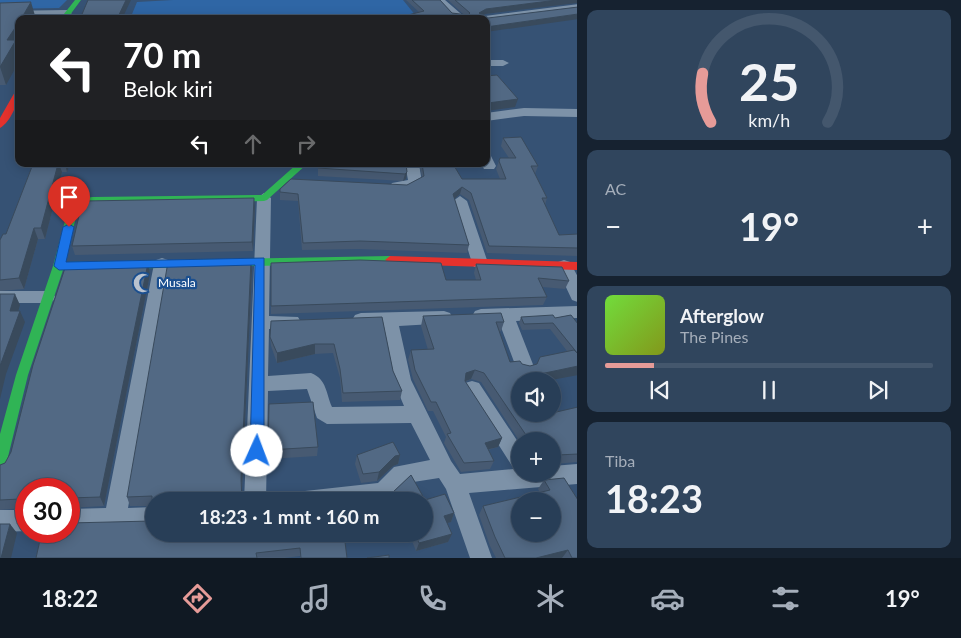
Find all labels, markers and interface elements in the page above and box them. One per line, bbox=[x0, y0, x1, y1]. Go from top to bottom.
text: 70 m bbox=[123, 33, 201, 75]
icon: left bbox=[40, 35, 105, 100]
text: 25 bbox=[739, 50, 799, 112]
text: Belok kiri bbox=[123, 75, 213, 102]
text: km/h bbox=[748, 109, 790, 131]
icon: left bbox=[186, 130, 214, 158]
icon: ahead bbox=[239, 130, 267, 158]
icon: right bbox=[292, 130, 320, 158]
pin bbox=[48, 176, 90, 227]
text: AC bbox=[605, 179, 626, 198]
icon: arrive bbox=[55, 183, 83, 211]
text: 19° bbox=[739, 203, 799, 249]
text: − bbox=[605, 209, 621, 243]
text: + bbox=[917, 209, 933, 243]
mosque icon: Musala bbox=[132, 272, 154, 294]
place label: Musala bbox=[158, 275, 196, 290]
text: Afterglow bbox=[680, 304, 764, 327]
text: The Pines bbox=[680, 327, 749, 346]
map controls bbox=[511, 372, 561, 542]
button: sound bbox=[511, 372, 561, 422]
icon: previous bbox=[646, 376, 674, 404]
icon: pause bbox=[755, 376, 783, 404]
icon: next bbox=[864, 376, 892, 404]
position arrow bbox=[230, 424, 282, 476]
button: + bbox=[511, 432, 561, 482]
text: Tiba bbox=[605, 451, 635, 470]
text: 18:23 bbox=[605, 475, 703, 521]
speed limit sign: 30 bbox=[15, 478, 80, 543]
button: − bbox=[511, 492, 561, 542]
text: 18:23 · 1 mnt · 160 m bbox=[199, 505, 379, 528]
icon: directions bbox=[180, 581, 215, 616]
icon: music bbox=[298, 581, 333, 616]
icon: phone bbox=[415, 581, 450, 616]
icon: climate bbox=[533, 581, 568, 616]
icon: car bbox=[650, 581, 685, 616]
icon: filters bbox=[768, 581, 803, 616]
text: 18:22 bbox=[41, 585, 98, 612]
text: 19° bbox=[885, 585, 920, 612]

